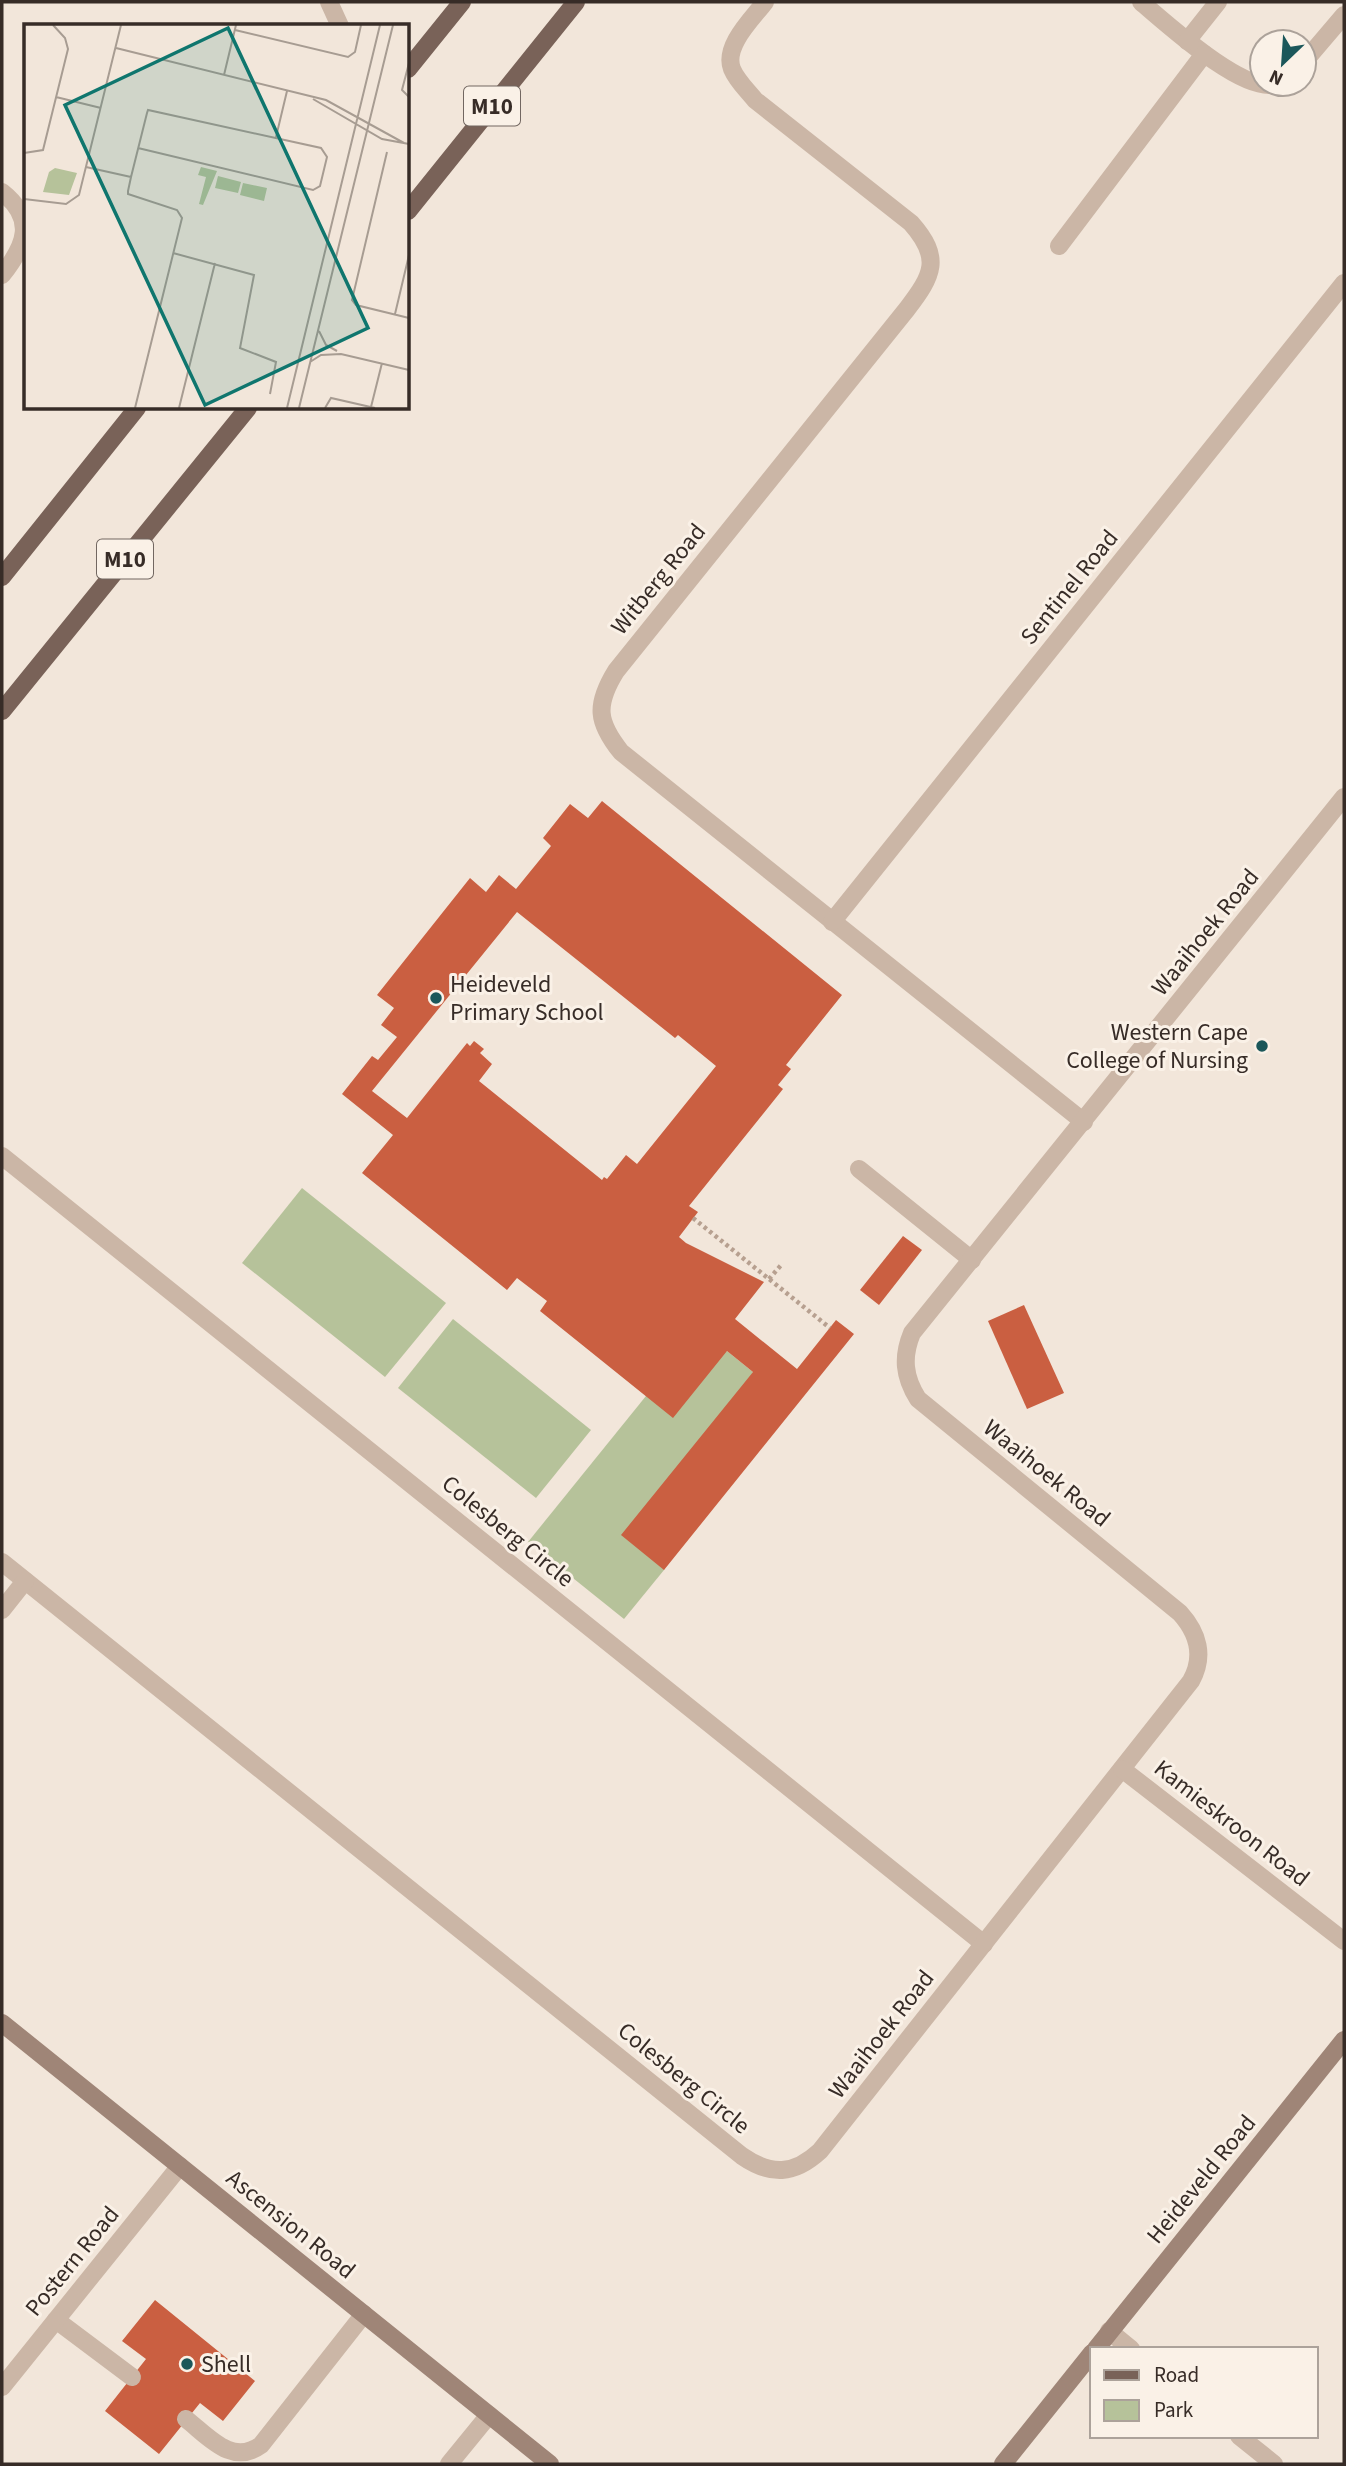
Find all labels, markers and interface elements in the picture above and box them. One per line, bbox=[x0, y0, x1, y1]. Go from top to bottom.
inset map bbox=[24, 24, 410, 410]
north arrow bbox=[1248, 28, 1318, 98]
text: N bbox=[1265, 62, 1288, 92]
road number: M10 bbox=[464, 86, 520, 125]
street label: Witberg Road bbox=[602, 516, 714, 643]
street label: Sentinel Road bbox=[1012, 522, 1127, 652]
road number: M10 bbox=[97, 540, 153, 579]
street label: Waaihoek Road bbox=[1143, 861, 1268, 1003]
place label: Heideveld Primary School bbox=[450, 967, 604, 1030]
marker: Heideveld Primary School bbox=[428, 990, 444, 1006]
place label: Western Cape College of Nursing bbox=[1066, 1015, 1248, 1078]
marker: Western Cape College of Nursing bbox=[1254, 1038, 1270, 1054]
street label: Waaihoek Road bbox=[976, 1411, 1118, 1536]
street label: Colesberg Circle bbox=[434, 1467, 582, 1596]
street label: Kamieskroon Road bbox=[1146, 1751, 1317, 1895]
street label: Waaihoek Road bbox=[820, 1963, 943, 2106]
street label: Colesberg Circle bbox=[610, 2014, 758, 2143]
street label: Heideveld Road bbox=[1138, 2107, 1265, 2252]
street label: Ascension Road bbox=[218, 2161, 363, 2288]
street label: Postern Road bbox=[17, 2199, 128, 2324]
place label: Shell bbox=[201, 2347, 251, 2382]
legend bbox=[1090, 2347, 1318, 2438]
marker: Shell bbox=[179, 2356, 195, 2372]
text: Road bbox=[1154, 2360, 1199, 2390]
text: Park bbox=[1154, 2395, 1194, 2425]

